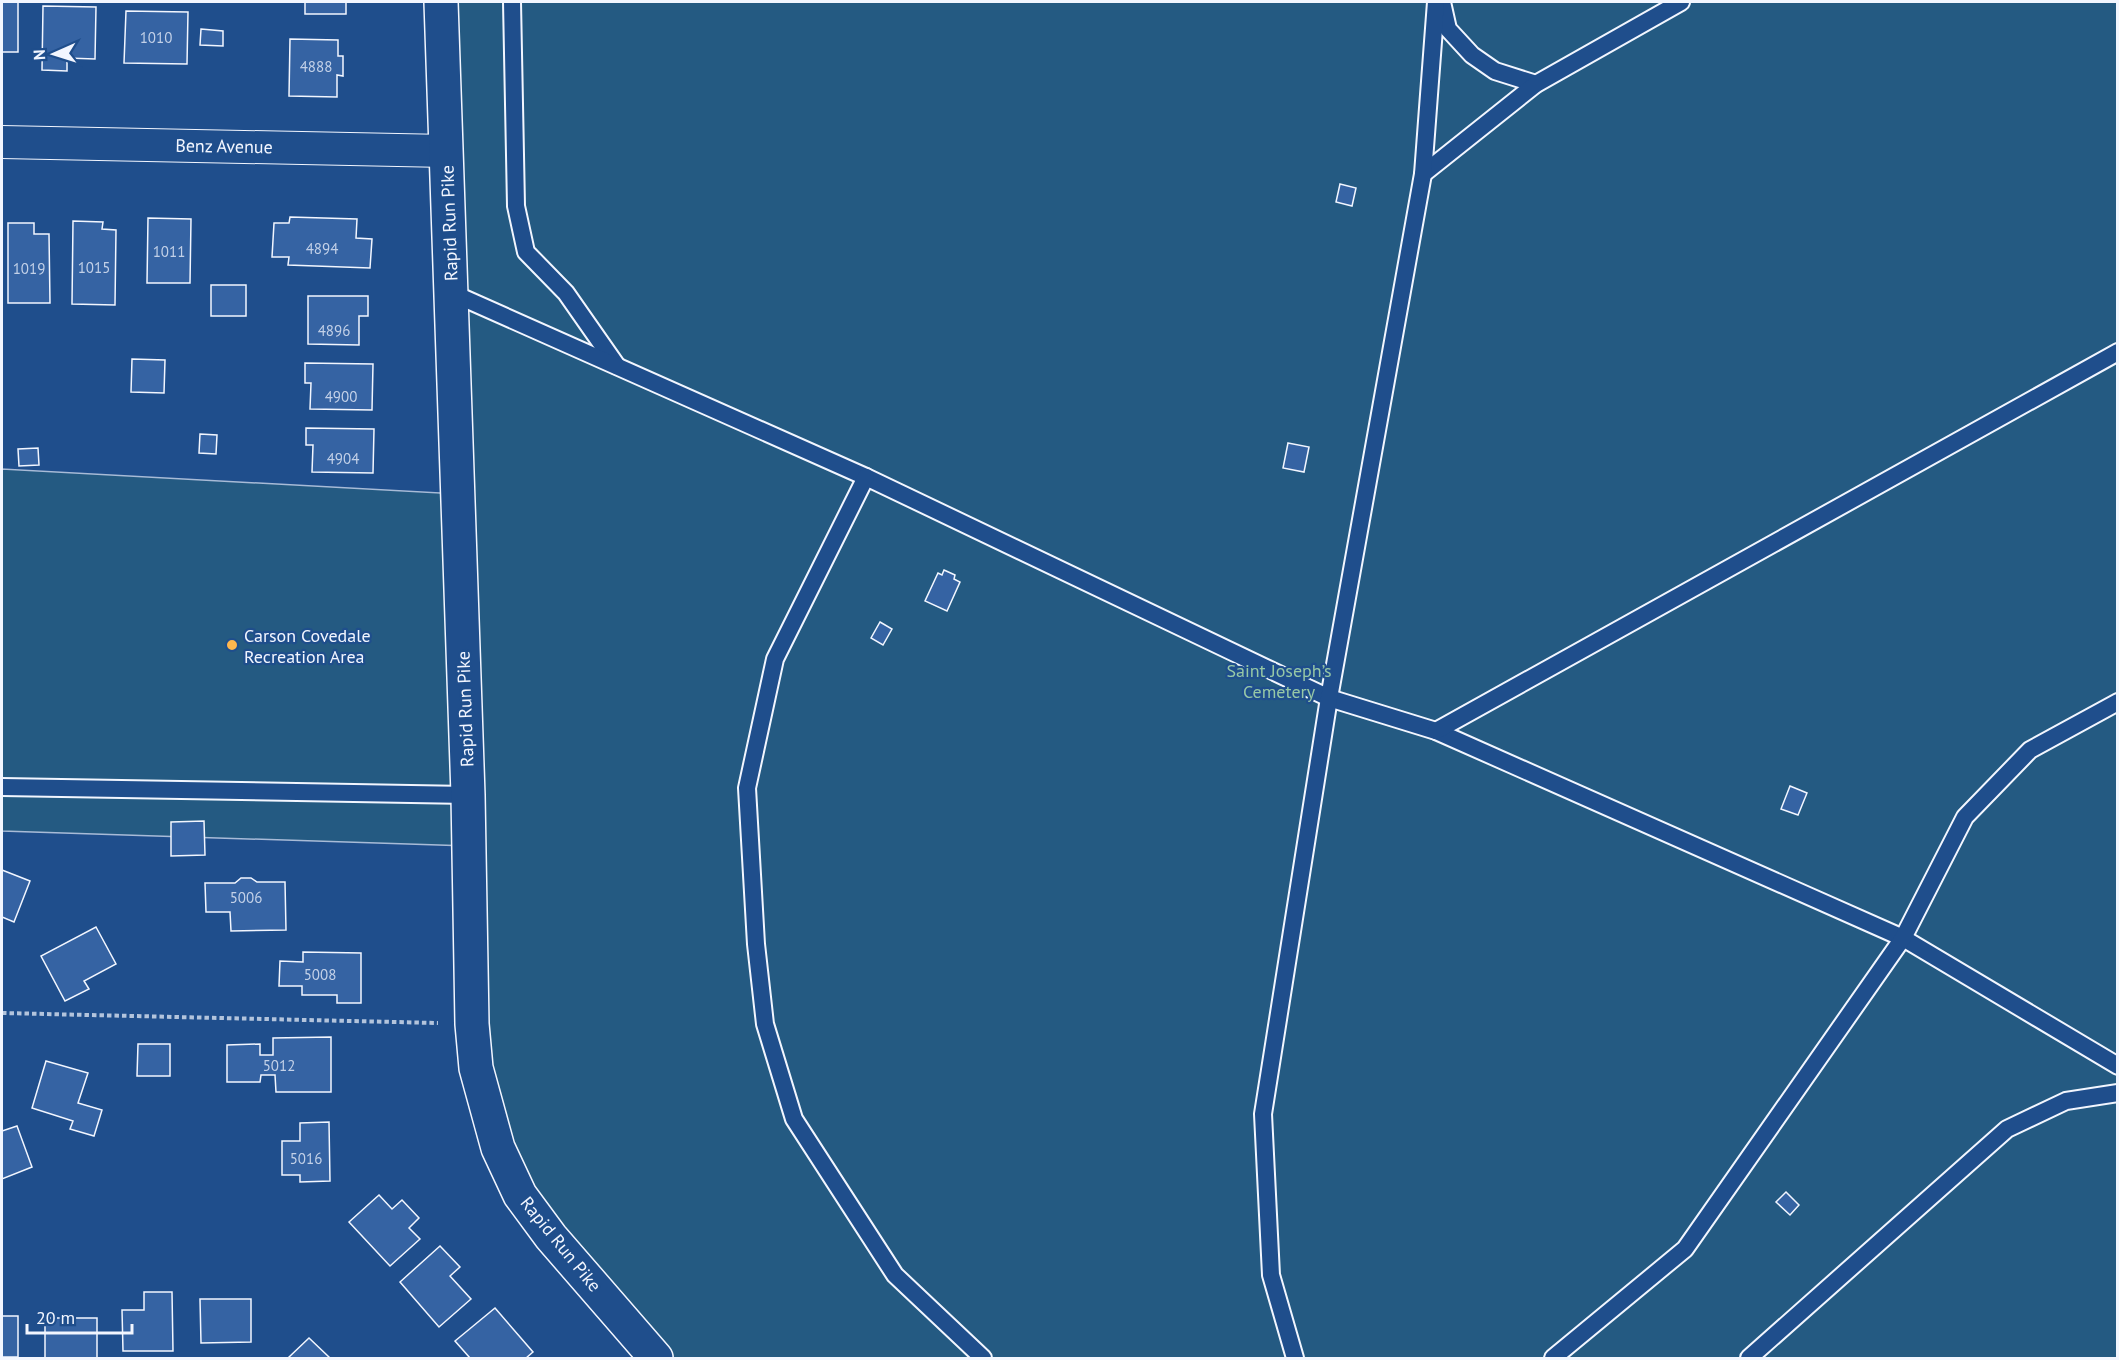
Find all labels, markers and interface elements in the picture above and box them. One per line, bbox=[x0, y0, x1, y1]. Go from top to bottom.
north arrow bbox=[24, 24, 84, 84]
house number: 1010 bbox=[140, 28, 172, 47]
text: N bbox=[29, 49, 49, 61]
house number: 4888 bbox=[300, 57, 332, 76]
street label: Benz Avenue bbox=[175, 134, 273, 158]
street label: Rapid Run Pike bbox=[435, 165, 463, 281]
house number: 4894 bbox=[306, 239, 338, 258]
house number: 1011 bbox=[153, 242, 185, 261]
house number: 1015 bbox=[78, 258, 110, 277]
house number: 1019 bbox=[13, 259, 45, 278]
house number: 4896 bbox=[318, 321, 350, 340]
house number: 4900 bbox=[325, 387, 357, 406]
house number: 4904 bbox=[327, 449, 359, 468]
place label: Carson Covedale Recreation Area bbox=[244, 624, 371, 668]
marker: Carson Covedale Recreation Area bbox=[225, 638, 239, 652]
street label: Rapid Run Pike bbox=[451, 651, 479, 767]
park label: Saint Joseph’s Cemetery bbox=[1226, 659, 1332, 703]
house number: 5006 bbox=[230, 888, 262, 907]
house number: 5008 bbox=[304, 965, 336, 984]
house number: 5012 bbox=[263, 1056, 295, 1075]
house number: 5016 bbox=[290, 1149, 322, 1168]
street label: Rapid Run Pike bbox=[516, 1192, 606, 1296]
scale bar bbox=[27, 1297, 132, 1335]
text: 20 m bbox=[36, 1306, 75, 1329]

